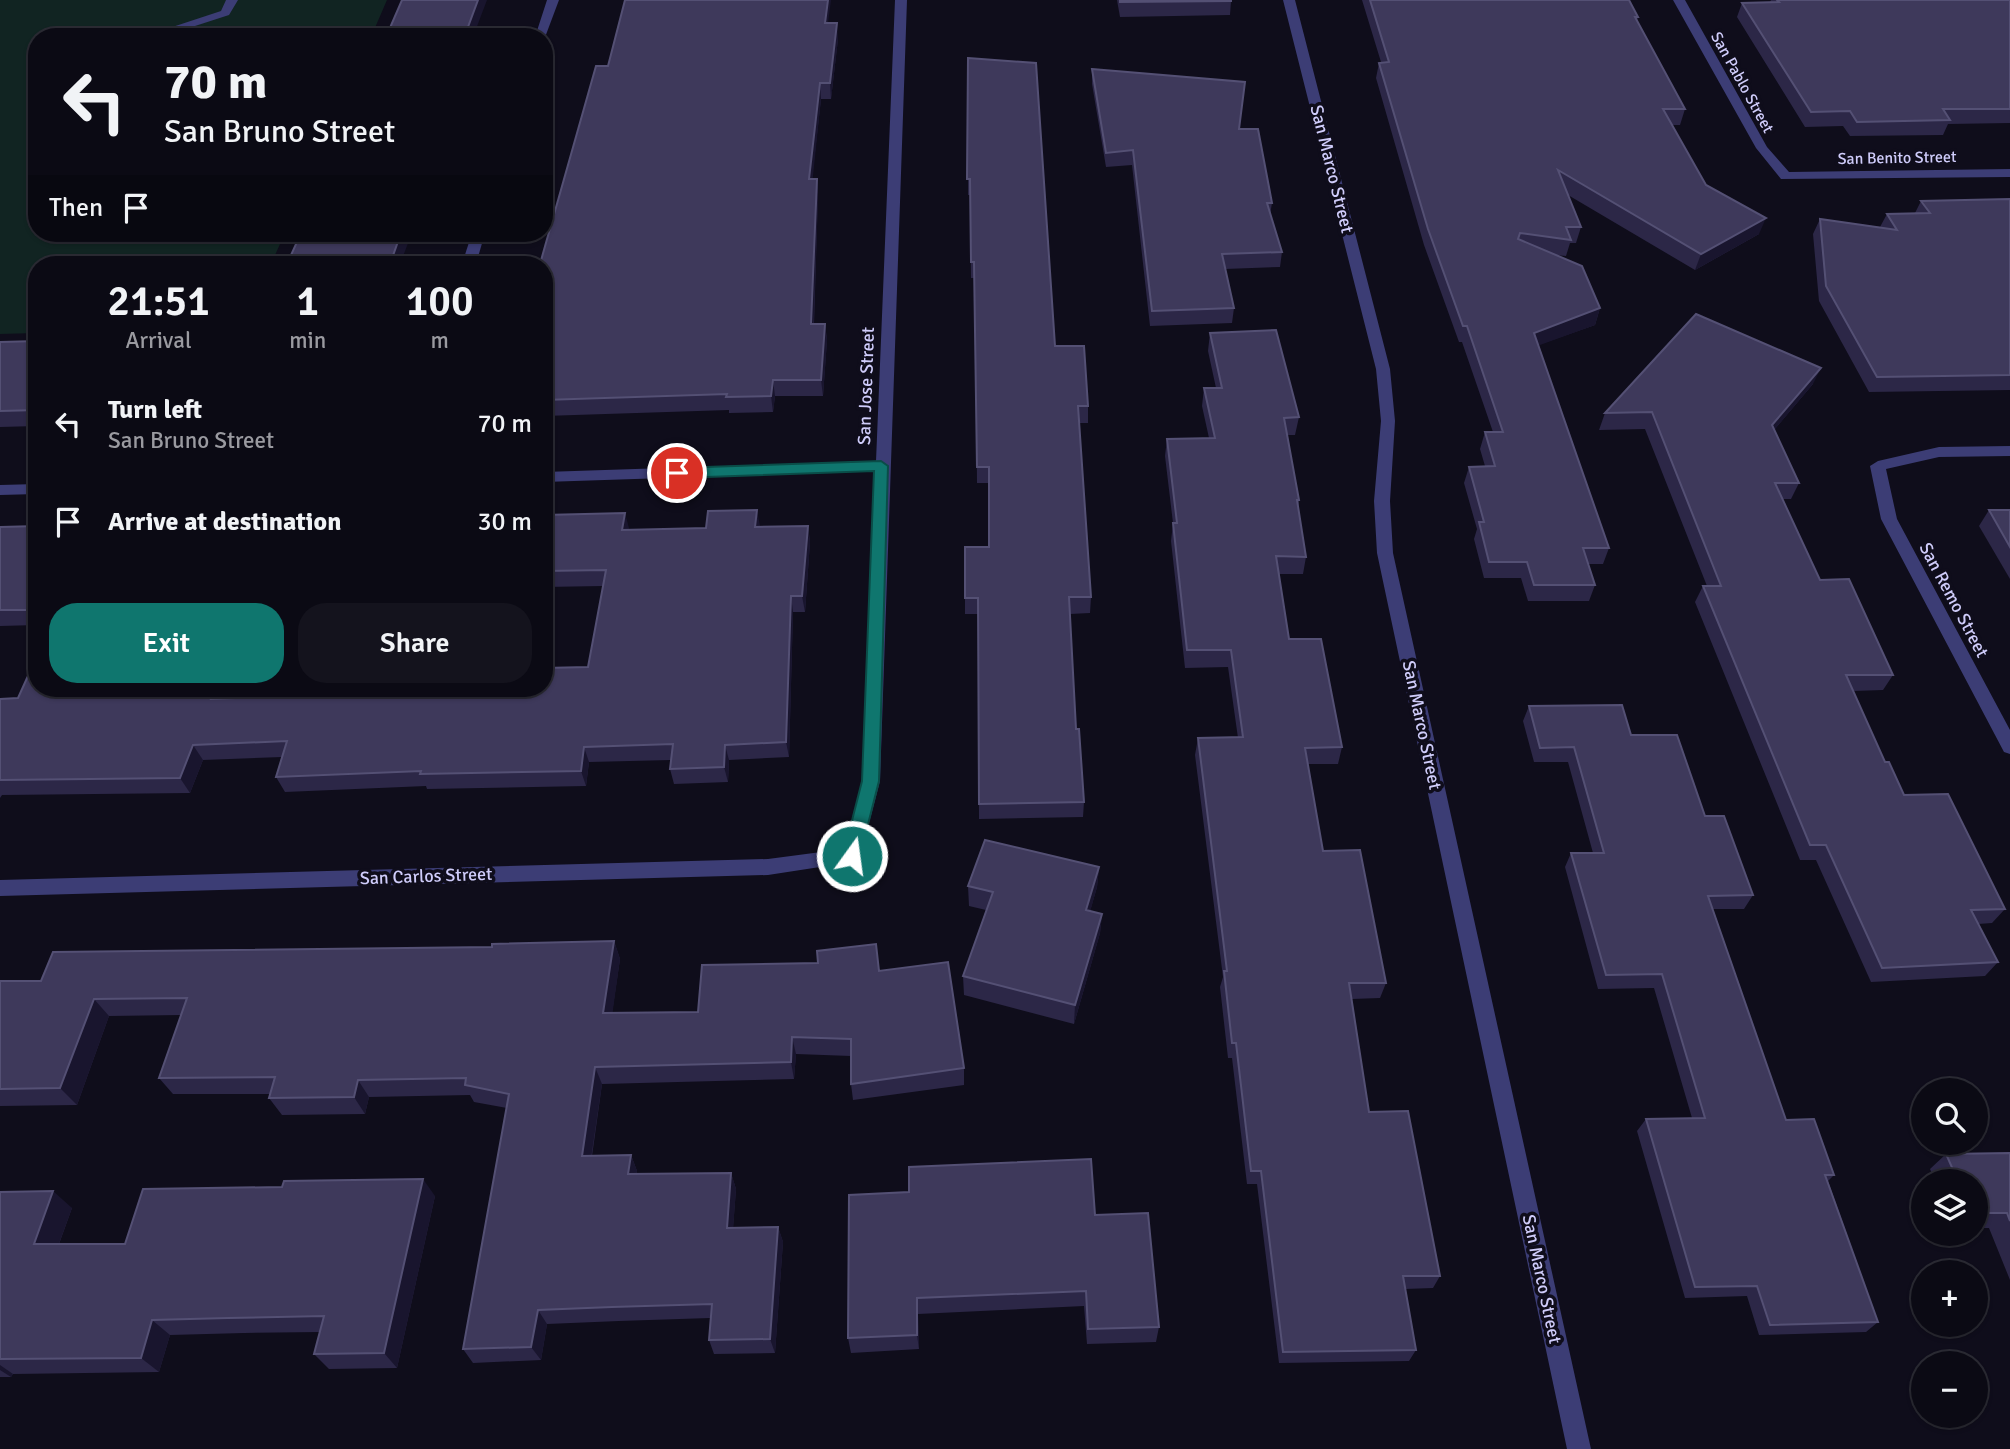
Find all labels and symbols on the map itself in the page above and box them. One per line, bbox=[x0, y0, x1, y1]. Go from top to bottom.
street label: San Pablo Street bbox=[1706, 28, 1778, 137]
street label: San Marco Street bbox=[1305, 103, 1359, 235]
street label: San Benito Street bbox=[1837, 147, 1957, 169]
street label: San Jose Street bbox=[853, 327, 879, 445]
pin bbox=[647, 443, 707, 503]
street label: San Remo Street bbox=[1914, 539, 1994, 661]
street label: San Marco Street bbox=[1398, 658, 1446, 792]
position arrow bbox=[815, 819, 889, 893]
street label: San Carlos Street bbox=[359, 863, 493, 889]
street label: San Marco Street bbox=[1518, 1212, 1566, 1346]

